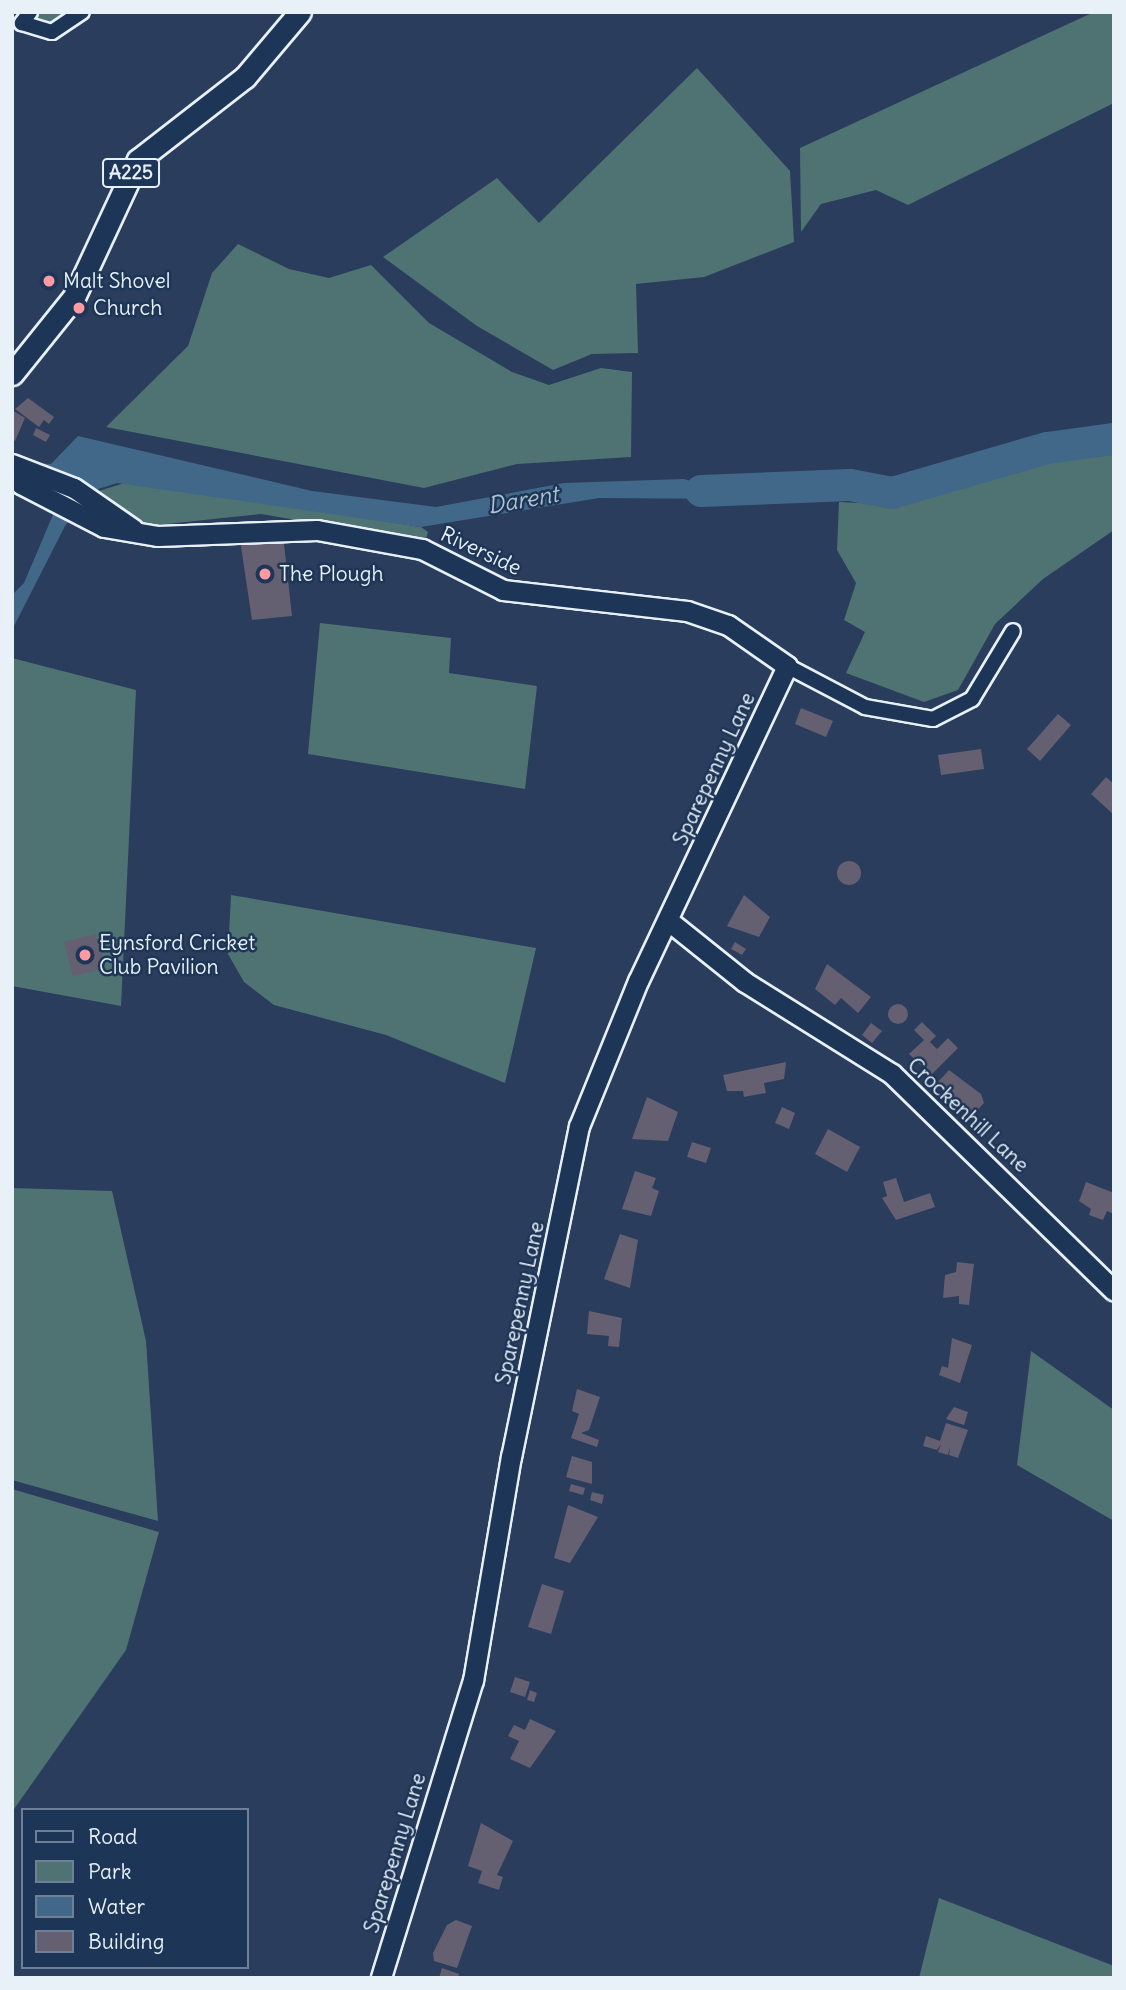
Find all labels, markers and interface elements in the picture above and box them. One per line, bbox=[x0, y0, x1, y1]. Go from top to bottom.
road number: A225 bbox=[101, 158, 161, 188]
place label: Malt Shovel bbox=[63, 268, 170, 294]
marker: Malt Shovel bbox=[41, 273, 57, 289]
place label: Church bbox=[93, 295, 162, 321]
marker: Church bbox=[71, 300, 87, 316]
water label: Darent bbox=[485, 480, 561, 520]
street label: Riverside bbox=[437, 521, 525, 581]
place label: The Plough bbox=[279, 561, 384, 587]
marker: The Plough bbox=[257, 566, 273, 582]
street label: Sparepenny Lane bbox=[667, 688, 761, 850]
place label: Eynsford Cricket Club Pavilion bbox=[99, 930, 255, 980]
marker: Eynsford Cricket Club Pavilion bbox=[77, 947, 93, 963]
street label: Crockenhill Lane bbox=[902, 1052, 1034, 1178]
street label: Sparepenny Lane bbox=[490, 1219, 550, 1387]
street label: Sparepenny Lane bbox=[359, 1770, 431, 1936]
legend bbox=[21, 1808, 248, 1969]
text: Road bbox=[88, 1823, 137, 1850]
text: Park bbox=[88, 1858, 131, 1885]
text: Water bbox=[88, 1893, 145, 1920]
text: Building bbox=[88, 1928, 164, 1955]

